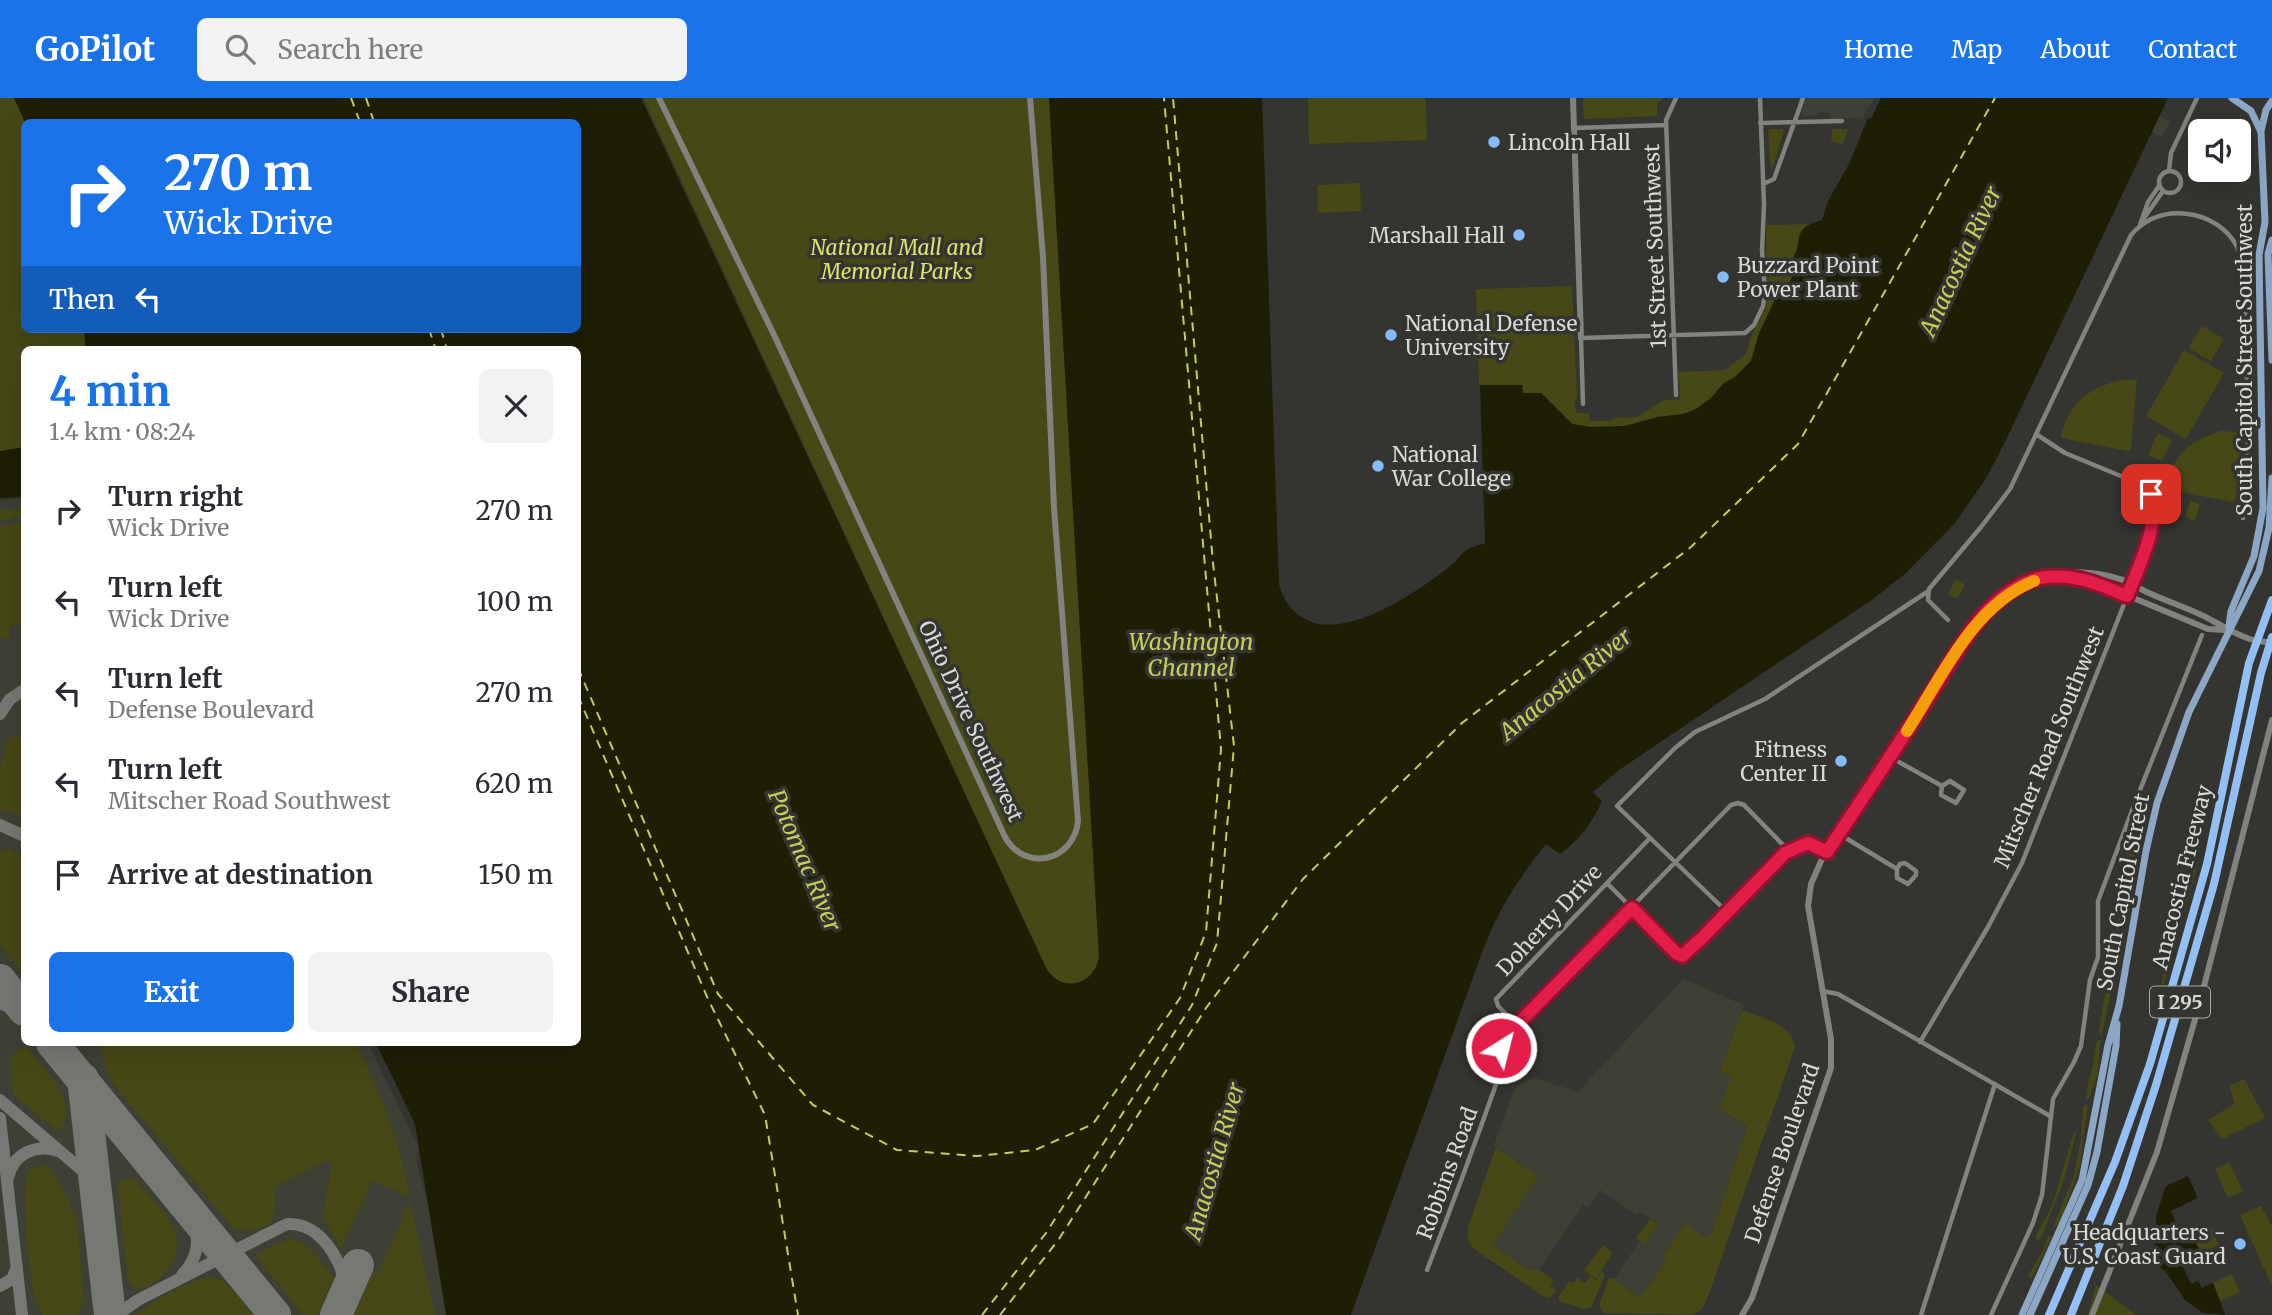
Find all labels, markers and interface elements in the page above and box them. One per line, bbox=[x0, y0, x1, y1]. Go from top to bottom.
search box bbox=[197, 18, 687, 81]
text: GoPilot bbox=[35, 29, 155, 70]
icon: search bbox=[221, 30, 259, 68]
text: Search here bbox=[277, 33, 423, 66]
text: Home bbox=[1844, 34, 1913, 65]
text: Map bbox=[1951, 34, 2002, 65]
text: About bbox=[2040, 34, 2110, 65]
text: Contact bbox=[2148, 34, 2237, 65]
map controls bbox=[2188, 119, 2251, 182]
button: sound bbox=[2188, 119, 2251, 182]
place label: Lincoln Hall bbox=[1508, 129, 1631, 156]
marker: Lincoln Hall bbox=[1486, 134, 1502, 150]
text: 270 m bbox=[164, 142, 312, 203]
street label: 1st Street Southwest bbox=[1638, 143, 1672, 349]
icon: right bbox=[49, 147, 140, 238]
water label: Anacostia River bbox=[1912, 181, 2008, 342]
text: Wick Drive bbox=[164, 203, 333, 243]
street label: South Capitol Street Southwest bbox=[2231, 204, 2258, 516]
place label: Marshall Hall bbox=[1369, 222, 1505, 249]
marker: Marshall Hall bbox=[1511, 227, 1527, 243]
park label: National Mall and Memorial Parks bbox=[811, 234, 983, 285]
place label: Buzzard Point Power Plant bbox=[1737, 252, 1879, 303]
marker: Buzzard Point Power Plant bbox=[1715, 269, 1731, 285]
icon: left bbox=[129, 280, 167, 318]
text: Then bbox=[49, 283, 115, 316]
place label: National Defense University bbox=[1405, 310, 1577, 361]
marker: National Defense University bbox=[1383, 327, 1399, 343]
text: 4 min bbox=[49, 365, 171, 417]
button: close bbox=[479, 369, 553, 443]
text: 1.4 km · 08:24 bbox=[49, 417, 195, 446]
place label: National War College bbox=[1391, 441, 1511, 492]
marker: National War College bbox=[1370, 458, 1386, 474]
pin bbox=[2121, 464, 2181, 524]
icon: arrive bbox=[2132, 475, 2170, 513]
text: Turn right bbox=[108, 480, 243, 513]
icon: right bbox=[49, 492, 87, 530]
text: 270 m bbox=[476, 494, 553, 527]
text: Wick Drive bbox=[108, 513, 229, 542]
text: Turn left bbox=[108, 571, 222, 604]
icon: left bbox=[49, 583, 87, 621]
text: 100 m bbox=[477, 585, 553, 618]
text: Wick Drive bbox=[108, 604, 229, 633]
street label: Ohio Drive Southwest bbox=[913, 616, 1029, 826]
water label: Anacostia River bbox=[1491, 621, 1638, 747]
street label: Mitscher Road Southwest bbox=[1988, 622, 2110, 872]
water label: Washington Channel bbox=[1129, 627, 1253, 682]
text: Turn left bbox=[108, 662, 222, 695]
icon: left bbox=[49, 674, 87, 712]
text: 270 m bbox=[476, 676, 553, 709]
text: Defense Boulevard bbox=[108, 695, 314, 724]
place label: Fitness Center II bbox=[1740, 736, 1827, 787]
text: Turn left bbox=[108, 753, 222, 786]
marker: Fitness Center II bbox=[1833, 753, 1849, 769]
icon: left bbox=[49, 765, 87, 803]
text: 620 m bbox=[475, 767, 553, 800]
street label: Anacostia Freeway bbox=[2146, 781, 2218, 973]
water label: Potomac River bbox=[762, 785, 848, 936]
text: Mitscher Road Southwest bbox=[108, 786, 391, 815]
street label: South Capitol Street bbox=[2091, 791, 2155, 993]
icon: arrive bbox=[49, 856, 87, 894]
text: Arrive at destination bbox=[108, 858, 373, 891]
text: 150 m bbox=[479, 858, 553, 891]
street label: Doherty Drive bbox=[1491, 859, 1607, 981]
button: Exit bbox=[49, 952, 294, 1032]
button: Share bbox=[308, 952, 553, 1032]
road number: I 295 bbox=[2150, 986, 2210, 1018]
position arrow bbox=[1464, 1011, 1538, 1085]
street label: Defense Boulevard bbox=[1739, 1059, 1826, 1246]
water label: Anacostia River bbox=[1177, 1079, 1250, 1245]
street label: Robbins Road bbox=[1411, 1103, 1484, 1243]
place label: Headquarters - U.S. Coast Guard bbox=[2062, 1219, 2226, 1270]
marker: Headquarters - U.S. Coast Guard bbox=[2232, 1236, 2248, 1252]

